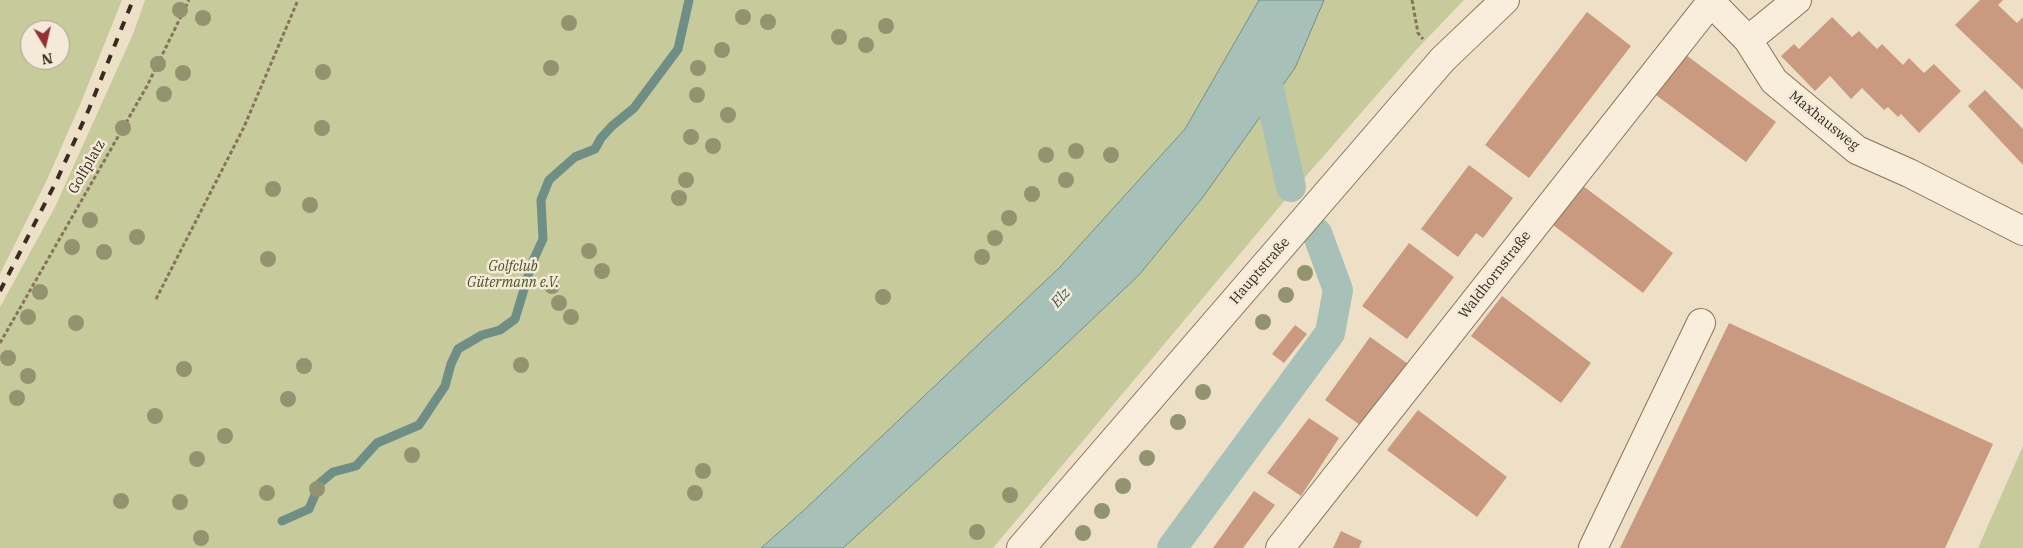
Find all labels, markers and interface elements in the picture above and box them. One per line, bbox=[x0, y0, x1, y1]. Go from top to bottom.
north arrow bbox=[20, 20, 70, 70]
text: N bbox=[40, 49, 54, 69]
street label: Maxhausweg bbox=[1786, 88, 1862, 154]
street label: Golfplatz bbox=[65, 137, 109, 197]
street label: Waldhornstraße bbox=[1455, 228, 1535, 322]
street label: Hauptstraße bbox=[1227, 234, 1293, 308]
park label: Golfclub Gütermann e.V. bbox=[467, 259, 559, 292]
water label: Elz bbox=[1048, 285, 1074, 311]

